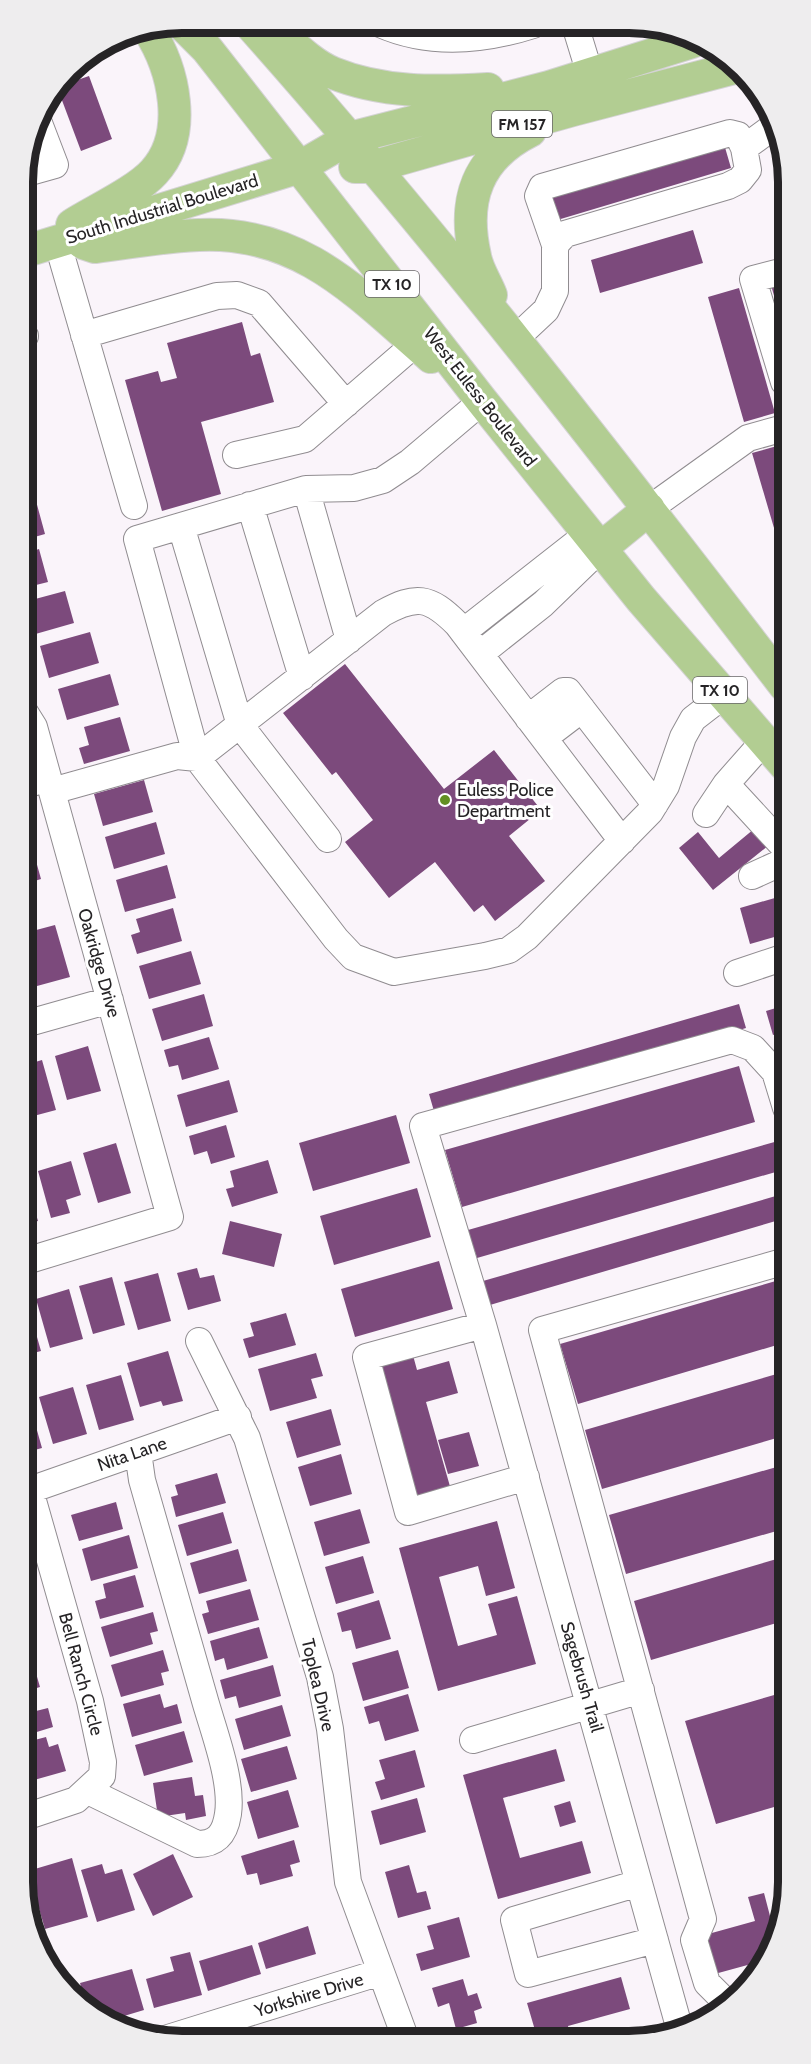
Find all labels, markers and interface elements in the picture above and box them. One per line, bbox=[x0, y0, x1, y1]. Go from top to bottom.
road number: FM 157 bbox=[492, 111, 552, 137]
street label: South Industrial Boulevard bbox=[63, 169, 261, 249]
road number: TX 10 bbox=[365, 271, 419, 297]
street label: West Euless Boulevard bbox=[419, 323, 541, 471]
road number: TX 10 bbox=[693, 677, 747, 703]
place label: Euless Police Department bbox=[457, 779, 554, 822]
marker: Euless Police Department bbox=[438, 793, 452, 807]
street label: Oakridge Drive bbox=[73, 906, 125, 1020]
street label: Nita Lane bbox=[94, 1432, 170, 1476]
street label: Bell Ranch Circle bbox=[54, 1610, 108, 1738]
street label: Sagebrush Trail bbox=[556, 1619, 608, 1736]
street label: Toplea Drive bbox=[297, 1636, 339, 1734]
street label: Yorkshire Drive bbox=[251, 1968, 366, 2022]

